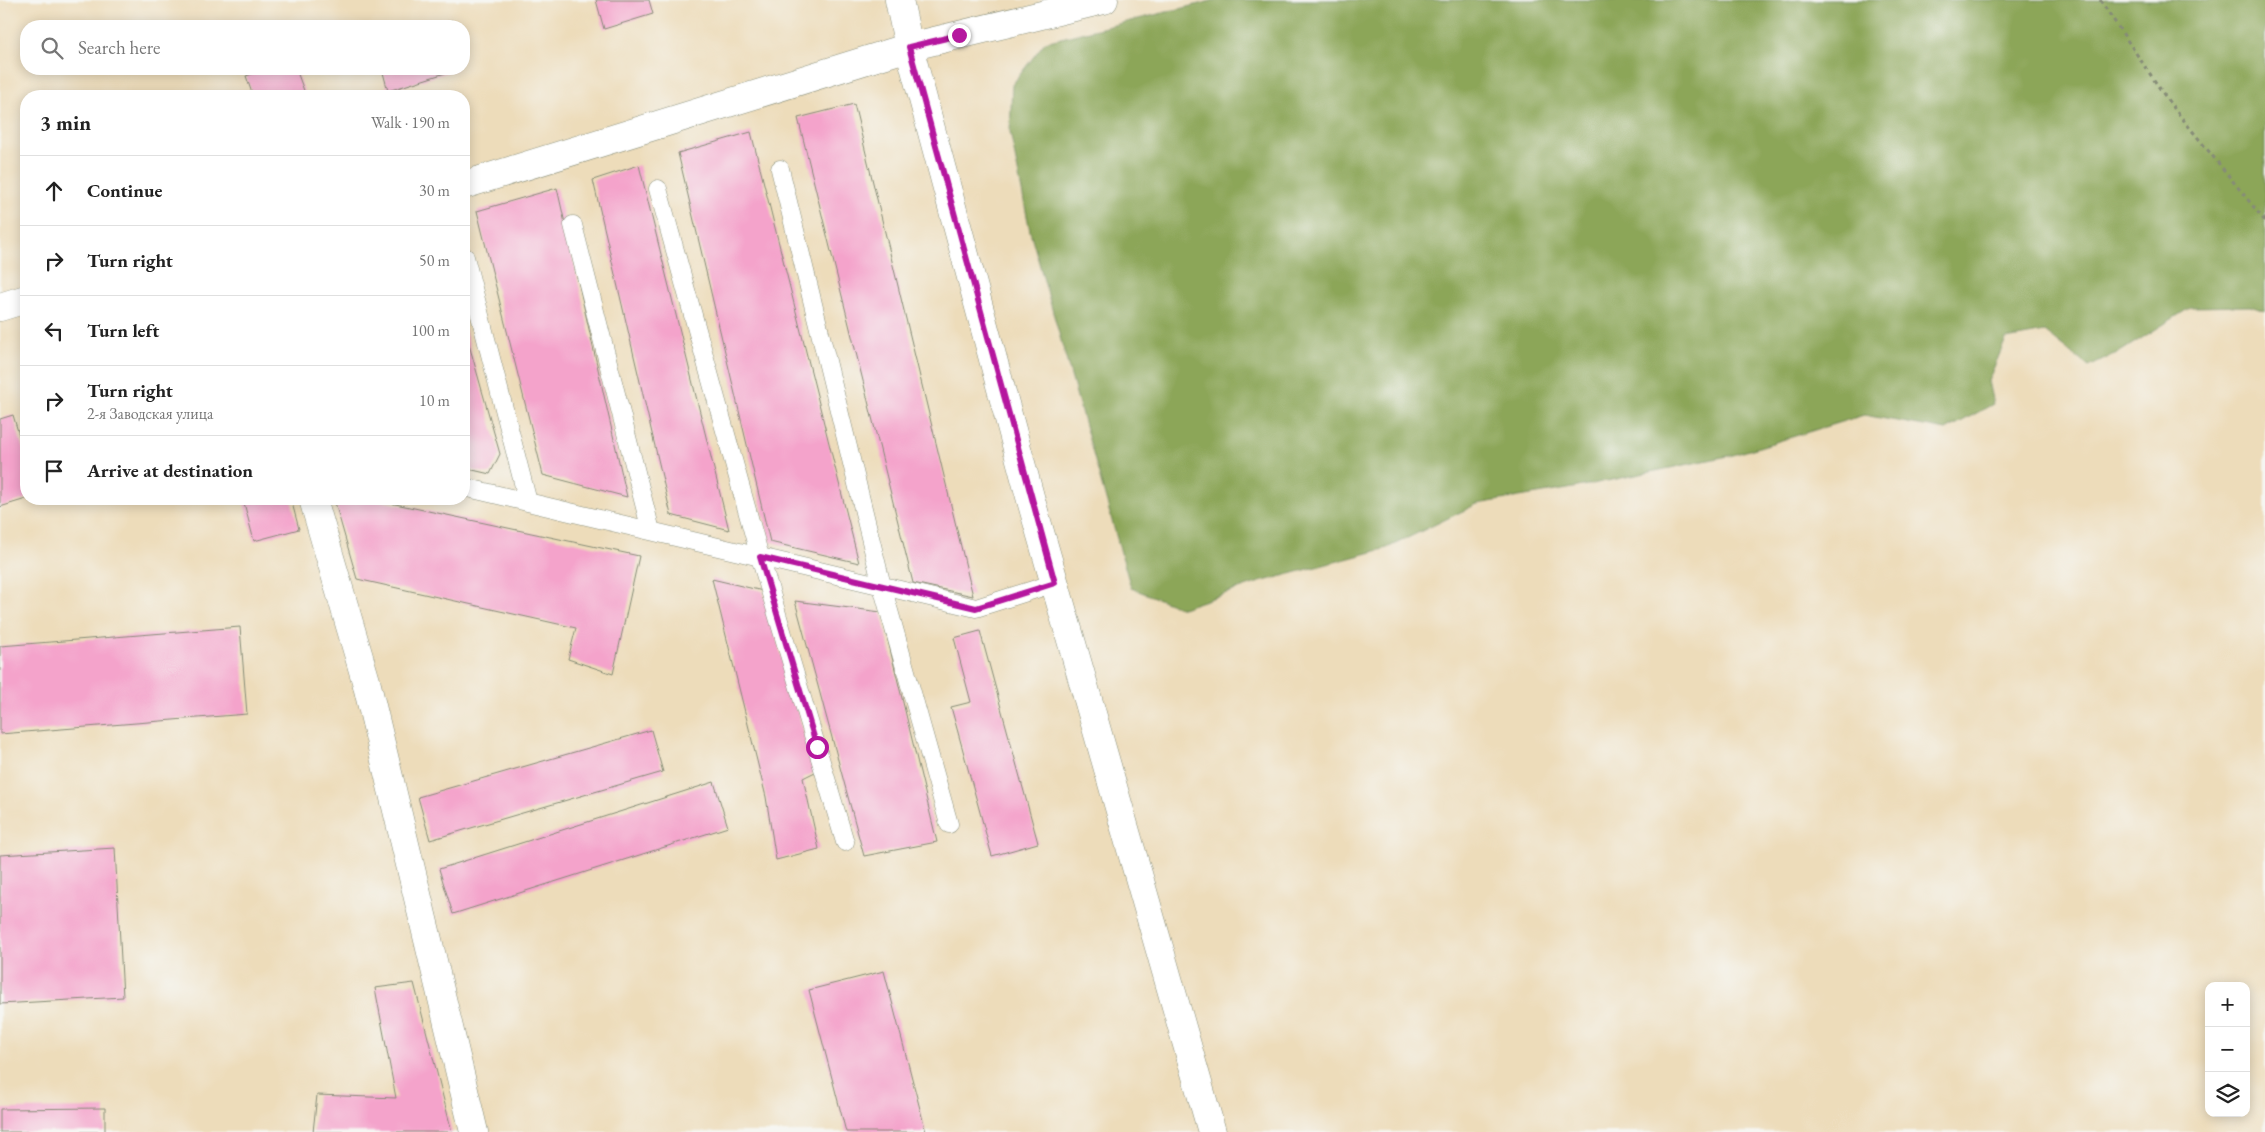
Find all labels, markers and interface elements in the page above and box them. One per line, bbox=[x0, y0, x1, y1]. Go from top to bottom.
search box bbox=[20, 20, 470, 75]
route end bbox=[948, 24, 971, 47]
icon: search bbox=[38, 34, 66, 62]
text: Search here bbox=[78, 35, 160, 60]
text: 3 min bbox=[40, 109, 91, 136]
text: Walk · 190 m bbox=[371, 112, 450, 133]
icon: ahead bbox=[40, 177, 68, 205]
text: Continue bbox=[87, 178, 162, 203]
text: 30 m bbox=[419, 180, 450, 201]
icon: right bbox=[40, 247, 68, 275]
text: Turn right bbox=[87, 248, 173, 273]
text: 50 m bbox=[419, 250, 450, 271]
icon: left bbox=[40, 317, 68, 345]
text: Turn left bbox=[87, 318, 159, 343]
text: 100 m bbox=[411, 320, 450, 341]
text: Turn right bbox=[87, 378, 173, 403]
icon: right bbox=[40, 387, 68, 415]
text: 10 m bbox=[419, 390, 450, 411]
text: 2-я Заводская улица bbox=[87, 403, 213, 424]
icon: arrive bbox=[40, 457, 68, 485]
text: Arrive at destination bbox=[87, 458, 253, 483]
route start bbox=[806, 736, 829, 759]
map controls bbox=[2205, 982, 2250, 1117]
button: + bbox=[2205, 982, 2250, 1027]
button: − bbox=[2205, 1027, 2250, 1072]
button: layers bbox=[2205, 1072, 2250, 1117]

